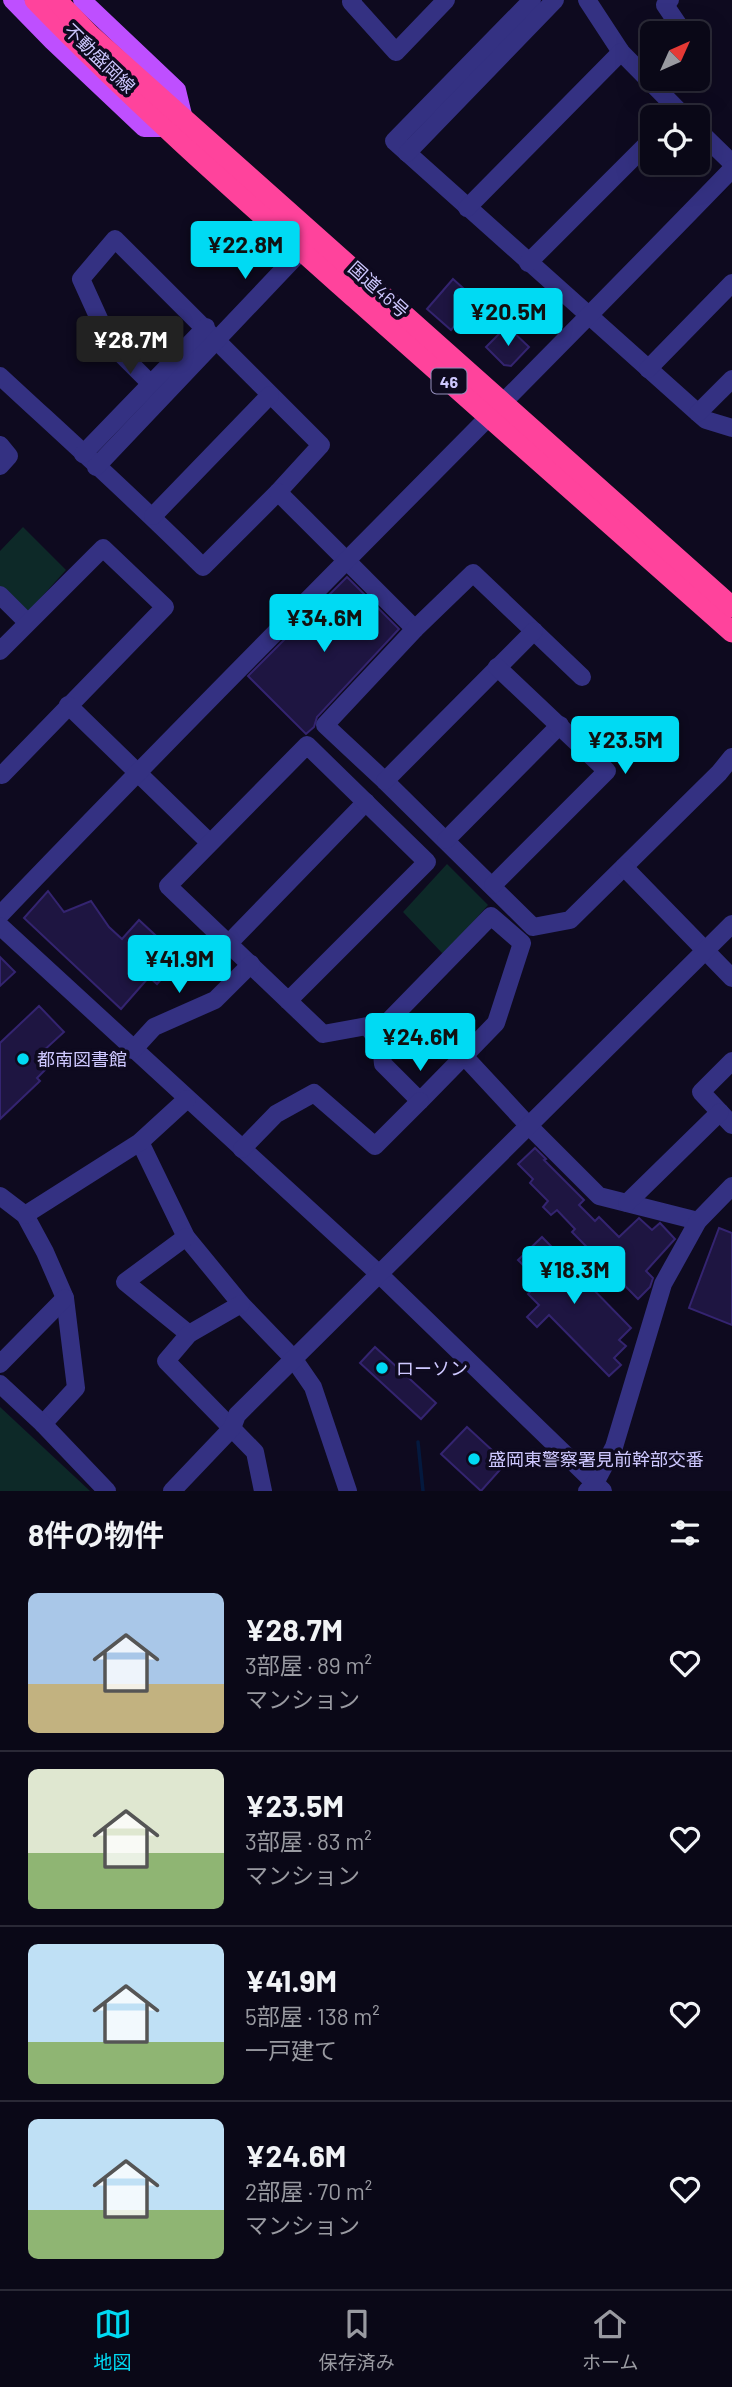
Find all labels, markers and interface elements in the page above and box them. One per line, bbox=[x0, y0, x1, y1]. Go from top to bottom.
street label: 不動盛岡線 bbox=[60, 19, 140, 97]
north arrow bbox=[640, 21, 710, 91]
map controls bbox=[640, 21, 710, 175]
button: locate bbox=[640, 105, 710, 175]
pin: ¥22.8M bbox=[188, 222, 302, 281]
text: ¥22.8M bbox=[207, 230, 283, 258]
street label: 国道46号 bbox=[344, 256, 414, 322]
pin: ¥20.5M bbox=[451, 288, 565, 348]
text: ¥20.5M bbox=[470, 297, 546, 325]
pin: ¥28.7M bbox=[73, 316, 187, 376]
text: ¥28.7M bbox=[92, 325, 168, 353]
road number: 46 bbox=[432, 368, 466, 394]
pin: ¥34.6M bbox=[267, 594, 381, 654]
text: ¥34.6M bbox=[285, 603, 363, 631]
pin: ¥23.5M bbox=[568, 716, 682, 776]
text: ¥23.5M bbox=[587, 725, 663, 753]
pin: ¥41.9M bbox=[122, 936, 236, 995]
text: ¥41.9M bbox=[144, 944, 214, 972]
pin: ¥24.6M bbox=[363, 1014, 477, 1073]
text: ¥24.6M bbox=[381, 1022, 459, 1050]
place label: 都南図書館 bbox=[37, 1048, 127, 1070]
marker: 都南図書館 bbox=[15, 1051, 31, 1067]
pin: ¥18.3M bbox=[517, 1246, 631, 1306]
text: ¥18.3M bbox=[538, 1255, 610, 1283]
place label: ローソン bbox=[396, 1357, 468, 1379]
marker: ローソン bbox=[374, 1360, 390, 1376]
place label: 盛岡東警察署見前幹部交番 bbox=[488, 1448, 704, 1470]
marker: 盛岡東警察署見前幹部交番 bbox=[466, 1451, 482, 1467]
icon: filters bbox=[666, 1514, 704, 1552]
text: 8件の物件 bbox=[28, 1516, 164, 1552]
text: ¥28.7M bbox=[245, 1611, 343, 1647]
icon: home bbox=[84, 1621, 168, 1705]
icon: heart bbox=[666, 1644, 704, 1682]
text: 3部屋 · 89 m² bbox=[245, 1651, 372, 1679]
text: マンション bbox=[245, 1685, 360, 1713]
text: ¥23.5M bbox=[245, 1787, 344, 1823]
icon: home bbox=[84, 1797, 168, 1881]
icon: heart bbox=[666, 1820, 704, 1858]
text: 3部屋 · 83 m² bbox=[245, 1827, 372, 1855]
text: マンション bbox=[245, 1861, 360, 1889]
text: ¥41.9M bbox=[245, 1962, 337, 1998]
icon: home bbox=[84, 1972, 168, 2056]
icon: heart bbox=[666, 1995, 704, 2033]
text: 5部屋 · 138 m² bbox=[245, 2002, 380, 2030]
text: 一戸建て bbox=[245, 2036, 337, 2064]
text: ¥24.6M bbox=[245, 2137, 346, 2173]
icon: home bbox=[84, 2147, 168, 2231]
icon: heart bbox=[666, 2170, 704, 2208]
text: 2部屋 · 70 m² bbox=[245, 2177, 372, 2205]
text: マンション bbox=[245, 2211, 360, 2239]
tab: 地図 bbox=[94, 2305, 132, 2374]
tab: 保存済み bbox=[319, 2305, 395, 2374]
tab: ホーム bbox=[582, 2305, 638, 2374]

